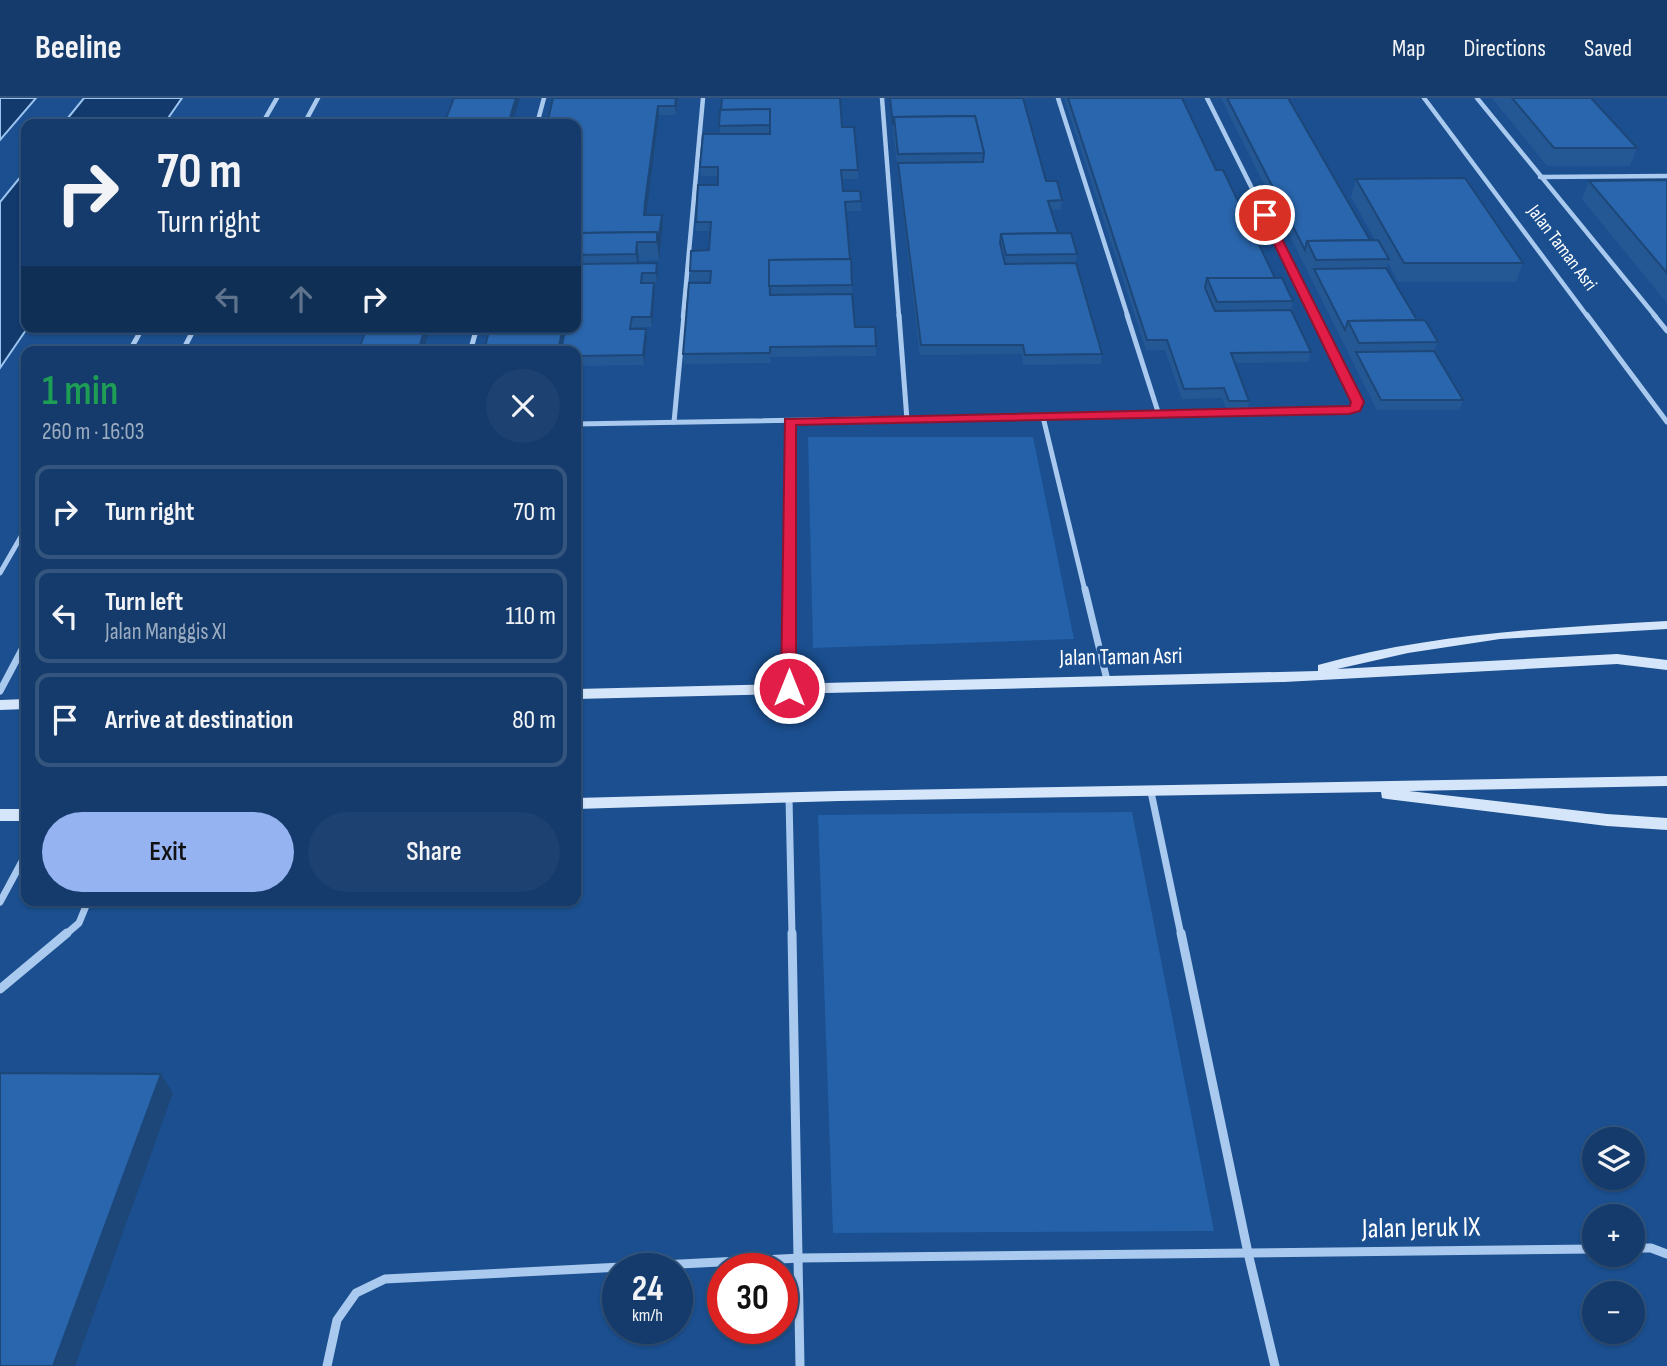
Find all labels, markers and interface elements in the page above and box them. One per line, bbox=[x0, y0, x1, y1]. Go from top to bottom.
text: Beeline bbox=[35, 28, 122, 68]
text: Map bbox=[1392, 34, 1425, 63]
text: Directions bbox=[1463, 34, 1546, 63]
text: Saved bbox=[1584, 34, 1632, 63]
text: 70 m bbox=[157, 143, 242, 202]
icon: right bbox=[42, 147, 133, 238]
pin bbox=[1235, 185, 1295, 245]
icon: arrive bbox=[1246, 196, 1284, 234]
street label: Jalan Taman Asri bbox=[1522, 200, 1602, 296]
text: Turn right bbox=[157, 203, 261, 242]
icon: left bbox=[209, 280, 247, 318]
icon: ahead bbox=[282, 280, 320, 318]
icon: right bbox=[355, 280, 393, 318]
text: 1 min bbox=[42, 366, 118, 417]
button: close bbox=[486, 369, 560, 443]
text: 260 m · 16:03 bbox=[42, 418, 144, 446]
icon: right bbox=[46, 493, 84, 531]
text: Turn right bbox=[105, 497, 194, 528]
text: 70 m bbox=[513, 497, 556, 528]
text: Turn left bbox=[105, 587, 183, 618]
icon: left bbox=[46, 597, 84, 635]
text: 110 m bbox=[505, 601, 556, 632]
text: Jalan Manggis XI bbox=[105, 618, 226, 646]
street label: Jalan Taman Asri bbox=[1058, 642, 1183, 672]
position arrow bbox=[752, 651, 826, 725]
icon: arrive bbox=[46, 701, 84, 739]
text: Arrive at destination bbox=[105, 705, 293, 736]
text: 80 m bbox=[512, 705, 556, 736]
button: Exit bbox=[42, 812, 294, 892]
button: Share bbox=[308, 812, 560, 892]
map controls bbox=[1582, 1127, 1645, 1344]
button: layers bbox=[1582, 1127, 1645, 1190]
button: + bbox=[1582, 1204, 1645, 1267]
street label: Jalan Jeruk IX bbox=[1361, 1210, 1481, 1246]
speed limit sign: 30 bbox=[707, 1253, 798, 1344]
text: 24 bbox=[632, 1268, 663, 1311]
button: − bbox=[1582, 1281, 1645, 1344]
text: km/h bbox=[632, 1305, 663, 1326]

